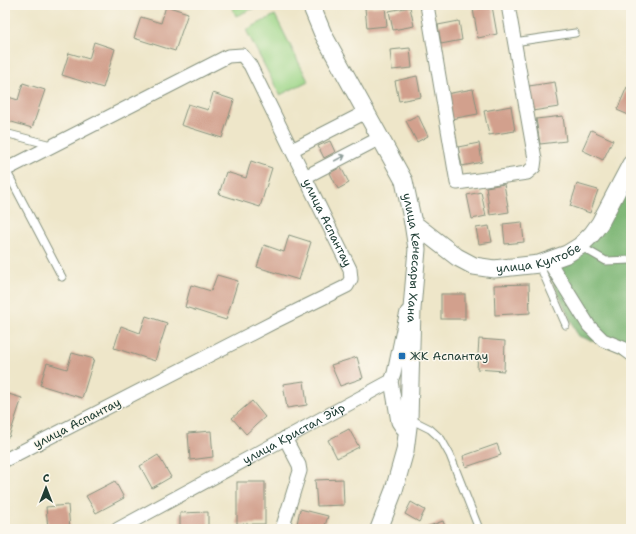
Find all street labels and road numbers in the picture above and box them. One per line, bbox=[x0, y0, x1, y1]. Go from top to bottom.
street label: улица Аспантау bbox=[299, 176, 356, 270]
street label: улица Кенесары Хана bbox=[399, 192, 425, 323]
street label: улица Култобе bbox=[495, 239, 584, 277]
street label: улица Аспантау bbox=[31, 394, 123, 452]
street label: улица Кристал Эйр bbox=[240, 399, 348, 468]

